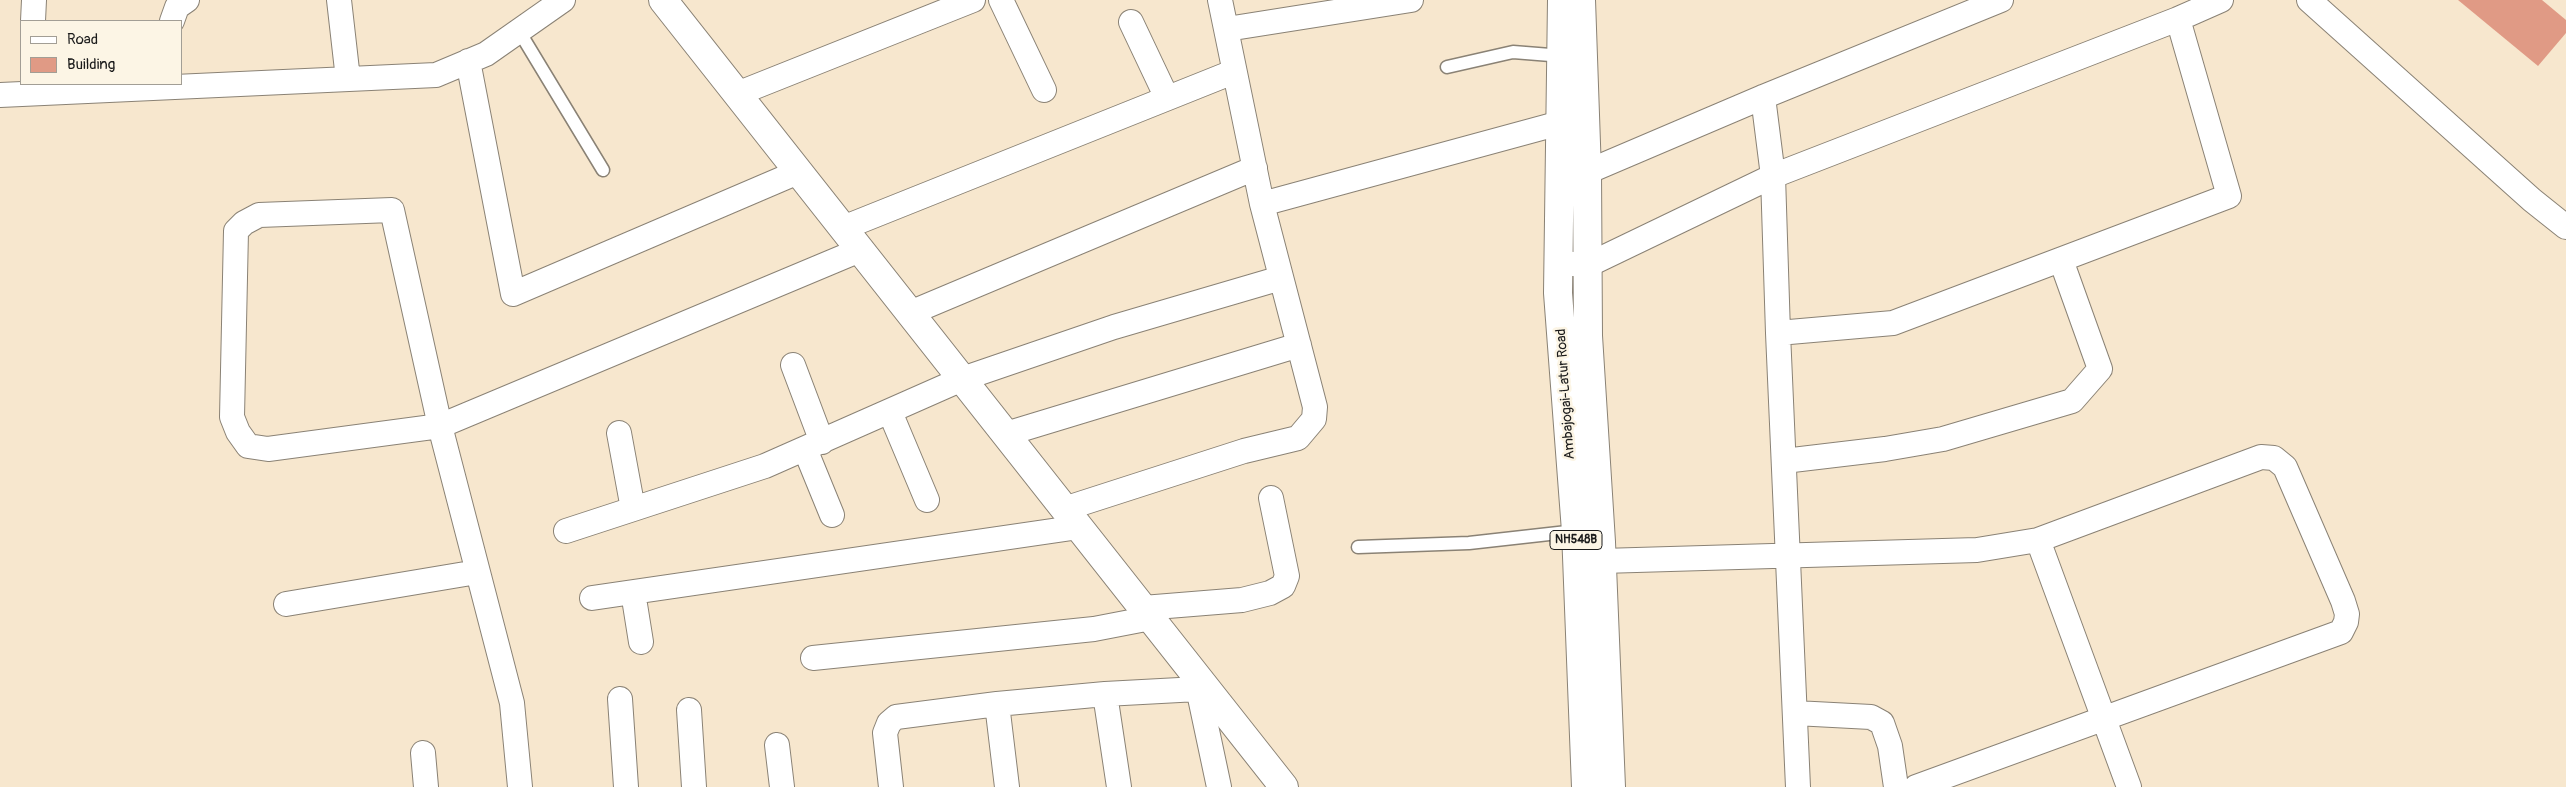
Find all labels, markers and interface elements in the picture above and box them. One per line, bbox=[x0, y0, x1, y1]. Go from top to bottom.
legend bbox=[20, 20, 182, 85]
text: Road bbox=[67, 30, 98, 49]
text: Building bbox=[67, 55, 115, 74]
street label: Ambajogai-Latur Road bbox=[1553, 328, 1579, 460]
road number: NH548B bbox=[1550, 530, 1602, 550]

